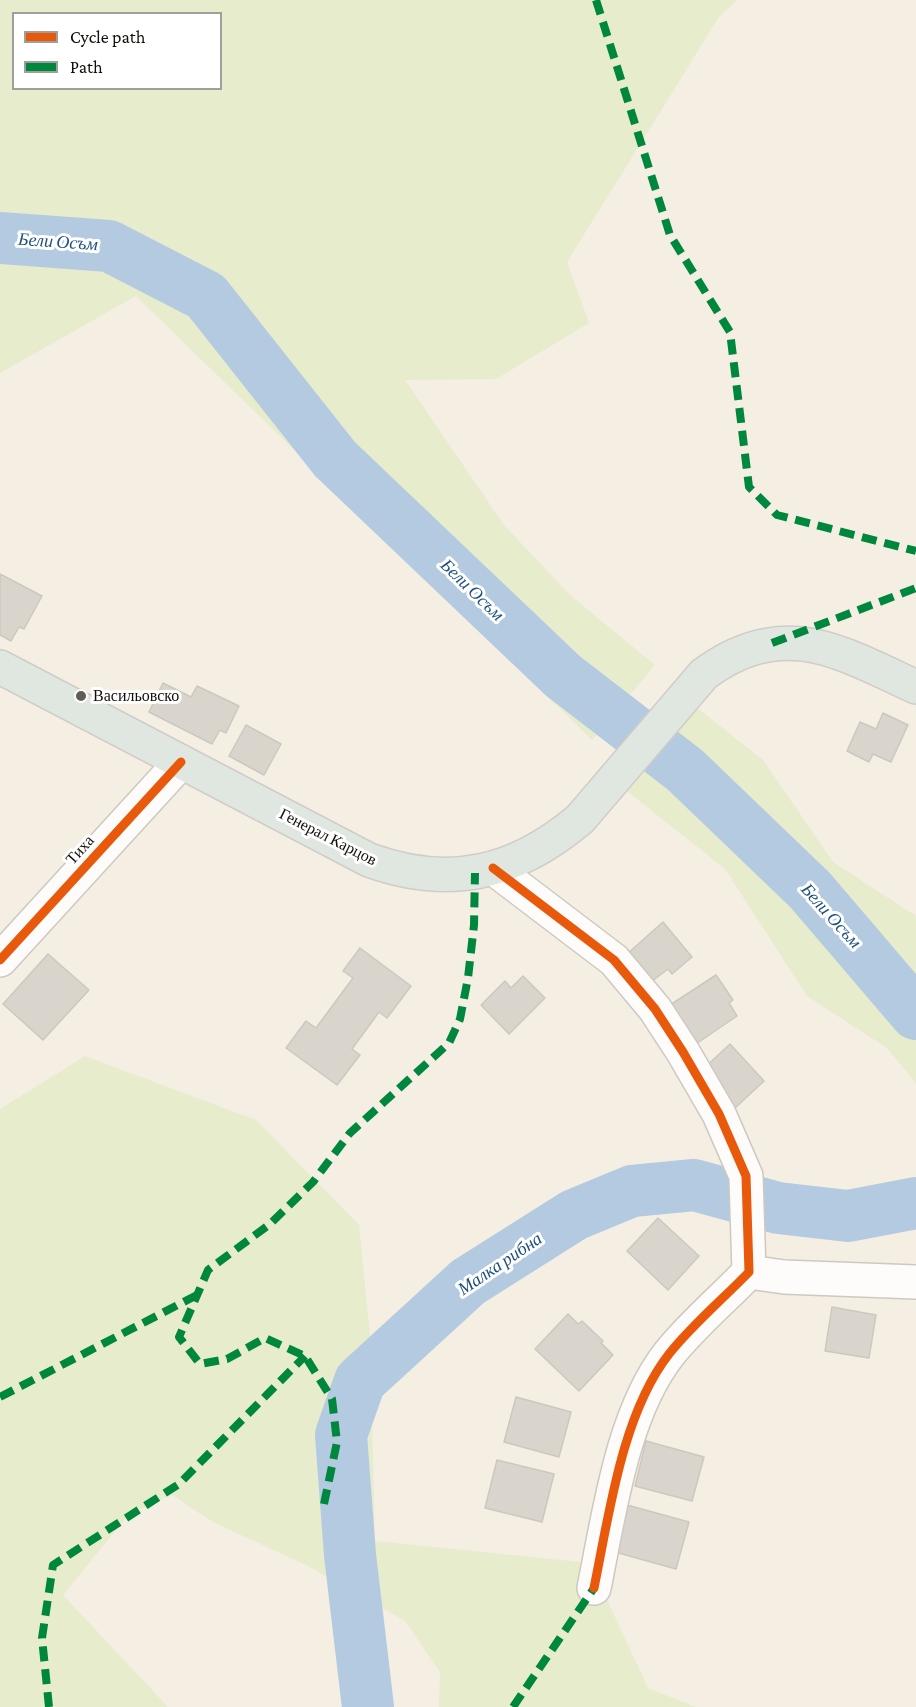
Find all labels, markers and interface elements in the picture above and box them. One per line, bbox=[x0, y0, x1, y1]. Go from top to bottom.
legend bbox=[12, 12, 222, 90]
text: Cycle path bbox=[70, 27, 145, 47]
text: Path bbox=[70, 57, 103, 77]
water label: Бели Осъм bbox=[17, 228, 99, 256]
water label: Бели Осъм bbox=[436, 554, 508, 626]
place label: Васильовско bbox=[93, 686, 179, 706]
marker: Васильовско bbox=[74, 689, 88, 703]
street label: Генерал Карцов bbox=[276, 804, 380, 870]
street label: Тиха bbox=[62, 831, 98, 869]
water label: Бели Осъм bbox=[796, 879, 866, 953]
water label: Малка рибна bbox=[454, 1228, 546, 1300]

